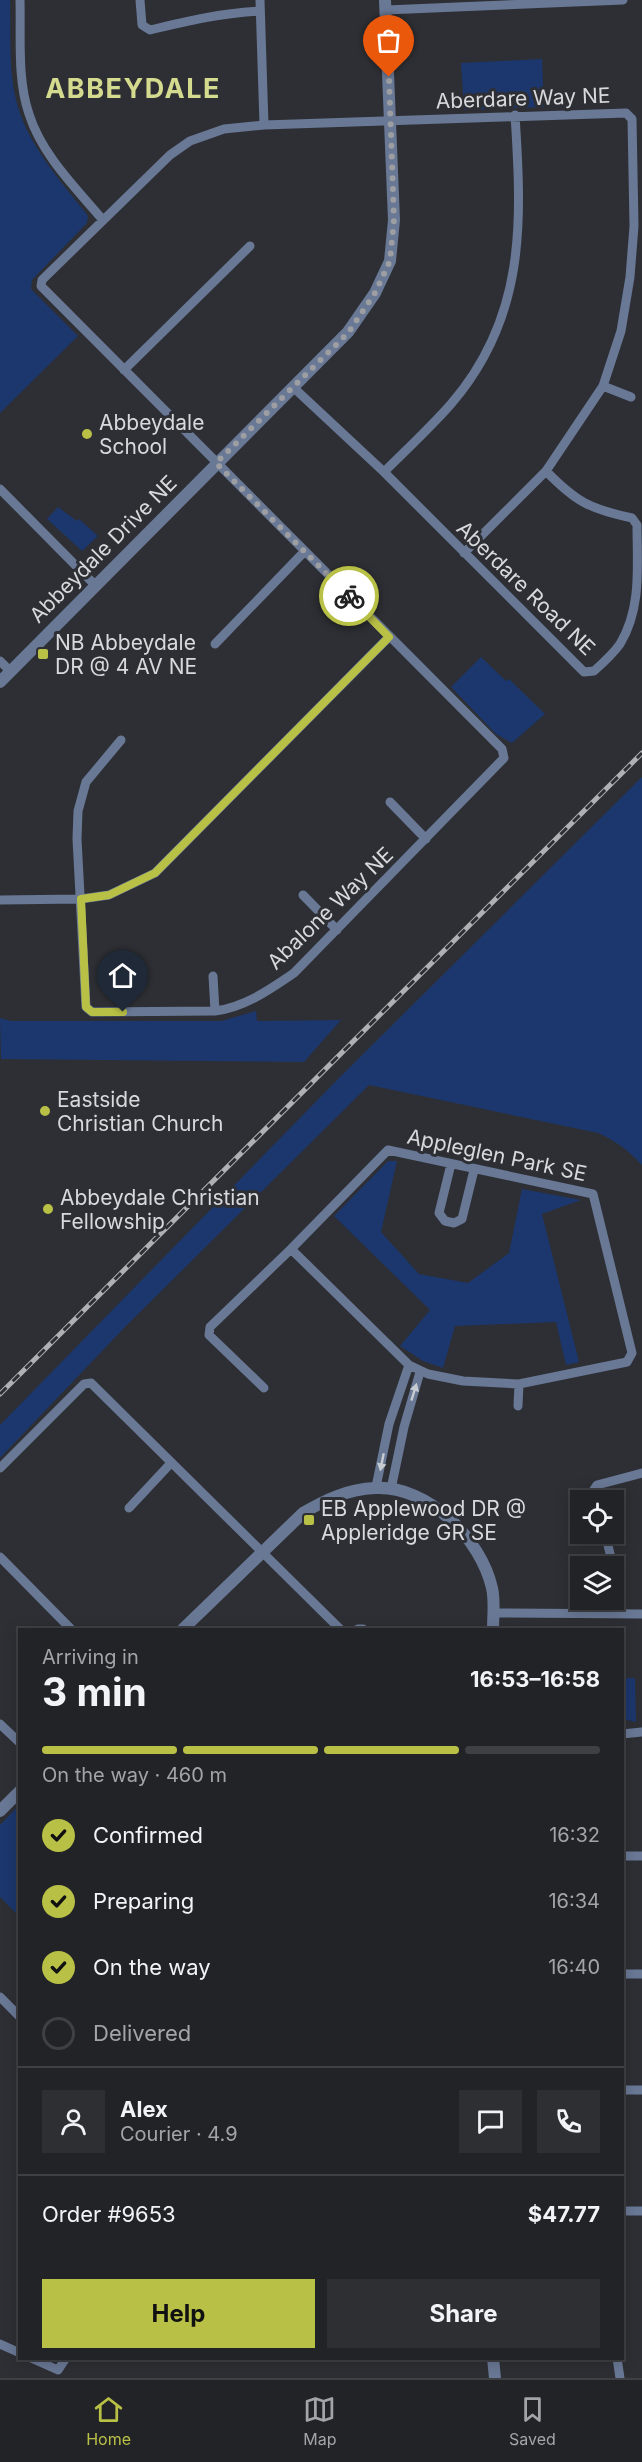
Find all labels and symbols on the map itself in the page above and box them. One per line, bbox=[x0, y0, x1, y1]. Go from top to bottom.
pin bbox=[363, 15, 414, 77]
district label: ABBEYDALE bbox=[45, 72, 221, 105]
street label: Aberdare Way NE bbox=[435, 82, 611, 114]
place label: Abbeydale School bbox=[99, 410, 204, 459]
marker: Abbeydale School bbox=[80, 427, 94, 441]
street label: Abbeydale Drive NE bbox=[24, 470, 182, 628]
street label: Aberdare Road NE bbox=[452, 516, 600, 660]
courier bbox=[319, 566, 379, 626]
place label: NB Abbeydale DR @ 4 AV NE bbox=[55, 630, 197, 679]
marker: NB Abbeydale DR @ 4 AV NE bbox=[36, 647, 50, 661]
street label: Abalone Way NE bbox=[262, 842, 398, 974]
pin bbox=[97, 950, 148, 1012]
place label: Eastside Christian Church bbox=[57, 1087, 223, 1136]
marker: Eastside Christian Church bbox=[38, 1104, 52, 1118]
street label: Appleglen Park SE bbox=[405, 1124, 589, 1186]
place label: Abbeydale Christian Fellowship bbox=[60, 1185, 260, 1234]
marker: Abbeydale Christian Fellowship bbox=[41, 1202, 55, 1216]
one-way arrow bbox=[410, 1382, 419, 1400]
one-way arrow bbox=[376, 1453, 386, 1471]
place label: EB Applewood DR @ Appleridge GR SE bbox=[321, 1496, 526, 1545]
marker: EB Applewood DR @ Appleridge GR SE bbox=[302, 1513, 316, 1527]

